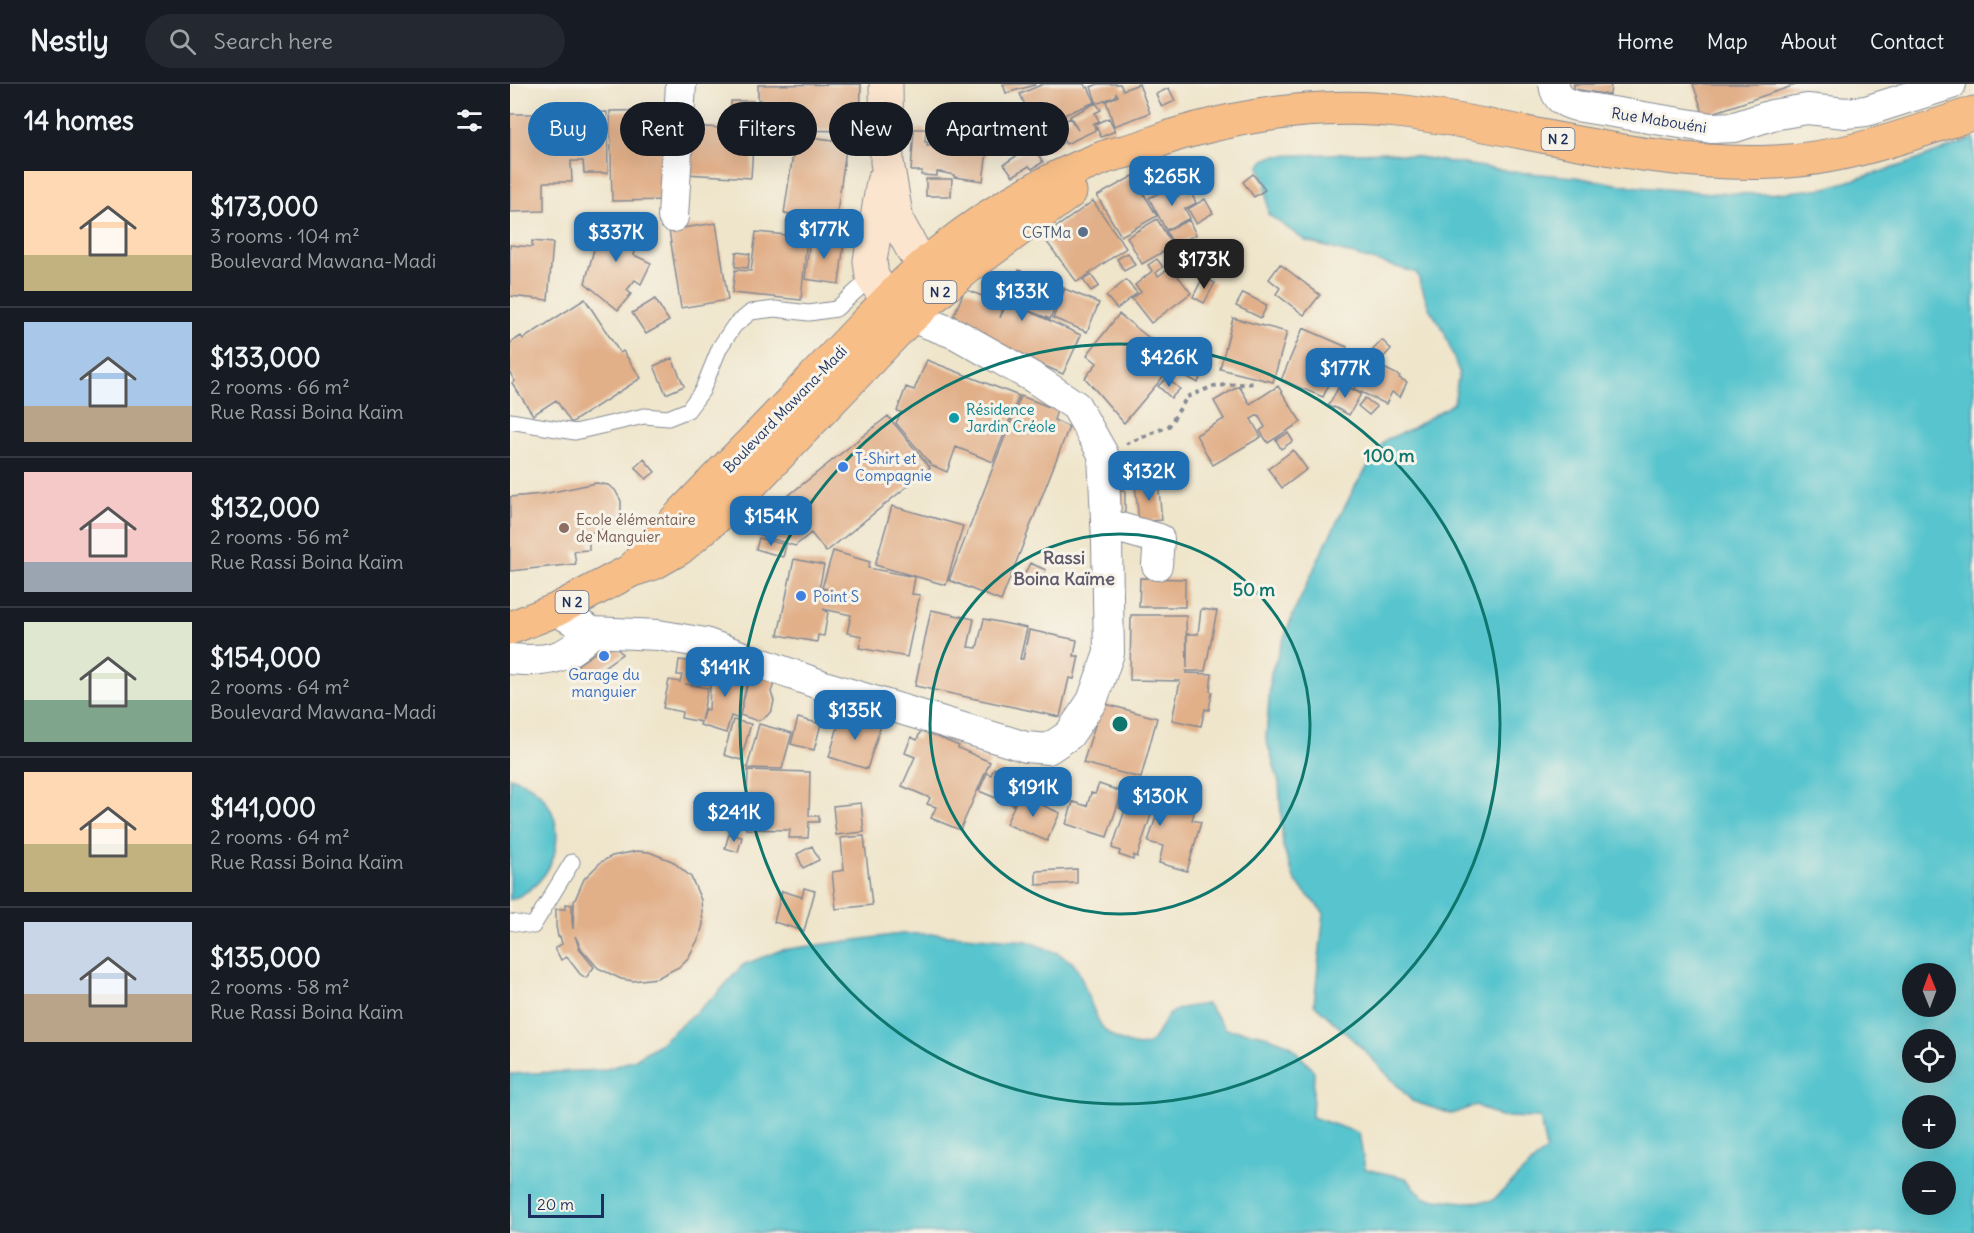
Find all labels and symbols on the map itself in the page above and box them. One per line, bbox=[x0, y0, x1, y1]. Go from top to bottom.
street label: Rue Mabouéni bbox=[1610, 103, 1708, 137]
road number: N 2 bbox=[1542, 128, 1574, 150]
pin: $265K bbox=[1130, 156, 1214, 207]
pin: $177K bbox=[782, 209, 866, 260]
pin: $337K bbox=[574, 212, 658, 263]
place label: CGTMa bbox=[1022, 223, 1071, 242]
marker: CGTMa bbox=[1076, 225, 1090, 239]
pin: $173K bbox=[1162, 239, 1246, 290]
pin: $133K bbox=[980, 271, 1064, 322]
road number: N 2 bbox=[924, 281, 956, 303]
pin: $426K bbox=[1127, 337, 1211, 388]
street label: Boulevard Mawana-Madi bbox=[719, 341, 851, 477]
pin: $177K bbox=[1303, 348, 1387, 399]
place label: Résidence Jardin Créole bbox=[966, 400, 1056, 436]
marker: Résidence Jardin Créole bbox=[947, 411, 961, 425]
text: 100 m bbox=[1364, 444, 1415, 467]
place label: T-Shirt et Compagnie bbox=[855, 449, 932, 485]
pin: $132K bbox=[1107, 451, 1191, 502]
marker: T-Shirt et Compagnie bbox=[836, 460, 850, 474]
pin: $154K bbox=[729, 496, 813, 547]
place label: Ecole élémentaire de Manguier bbox=[576, 510, 696, 546]
marker: Ecole élémentaire de Manguier bbox=[557, 521, 571, 535]
district label: Rassi Boina Kaïme bbox=[1013, 546, 1115, 590]
text: 50 m bbox=[1233, 578, 1275, 601]
place label: Point S bbox=[813, 587, 859, 606]
marker: Point S bbox=[794, 589, 808, 603]
road number: N 2 bbox=[556, 591, 588, 613]
pin: $141K bbox=[683, 647, 767, 698]
marker: Garage du manguier bbox=[597, 649, 611, 663]
place label: Garage du manguier bbox=[568, 665, 640, 701]
pin: $135K bbox=[813, 690, 897, 741]
centre of rings bbox=[1110, 714, 1130, 734]
pin: $191K bbox=[991, 767, 1075, 818]
pin: $130K bbox=[1118, 776, 1202, 827]
pin: $241K bbox=[692, 792, 776, 843]
north arrow bbox=[1902, 963, 1956, 1017]
scale bar bbox=[528, 1191, 604, 1218]

